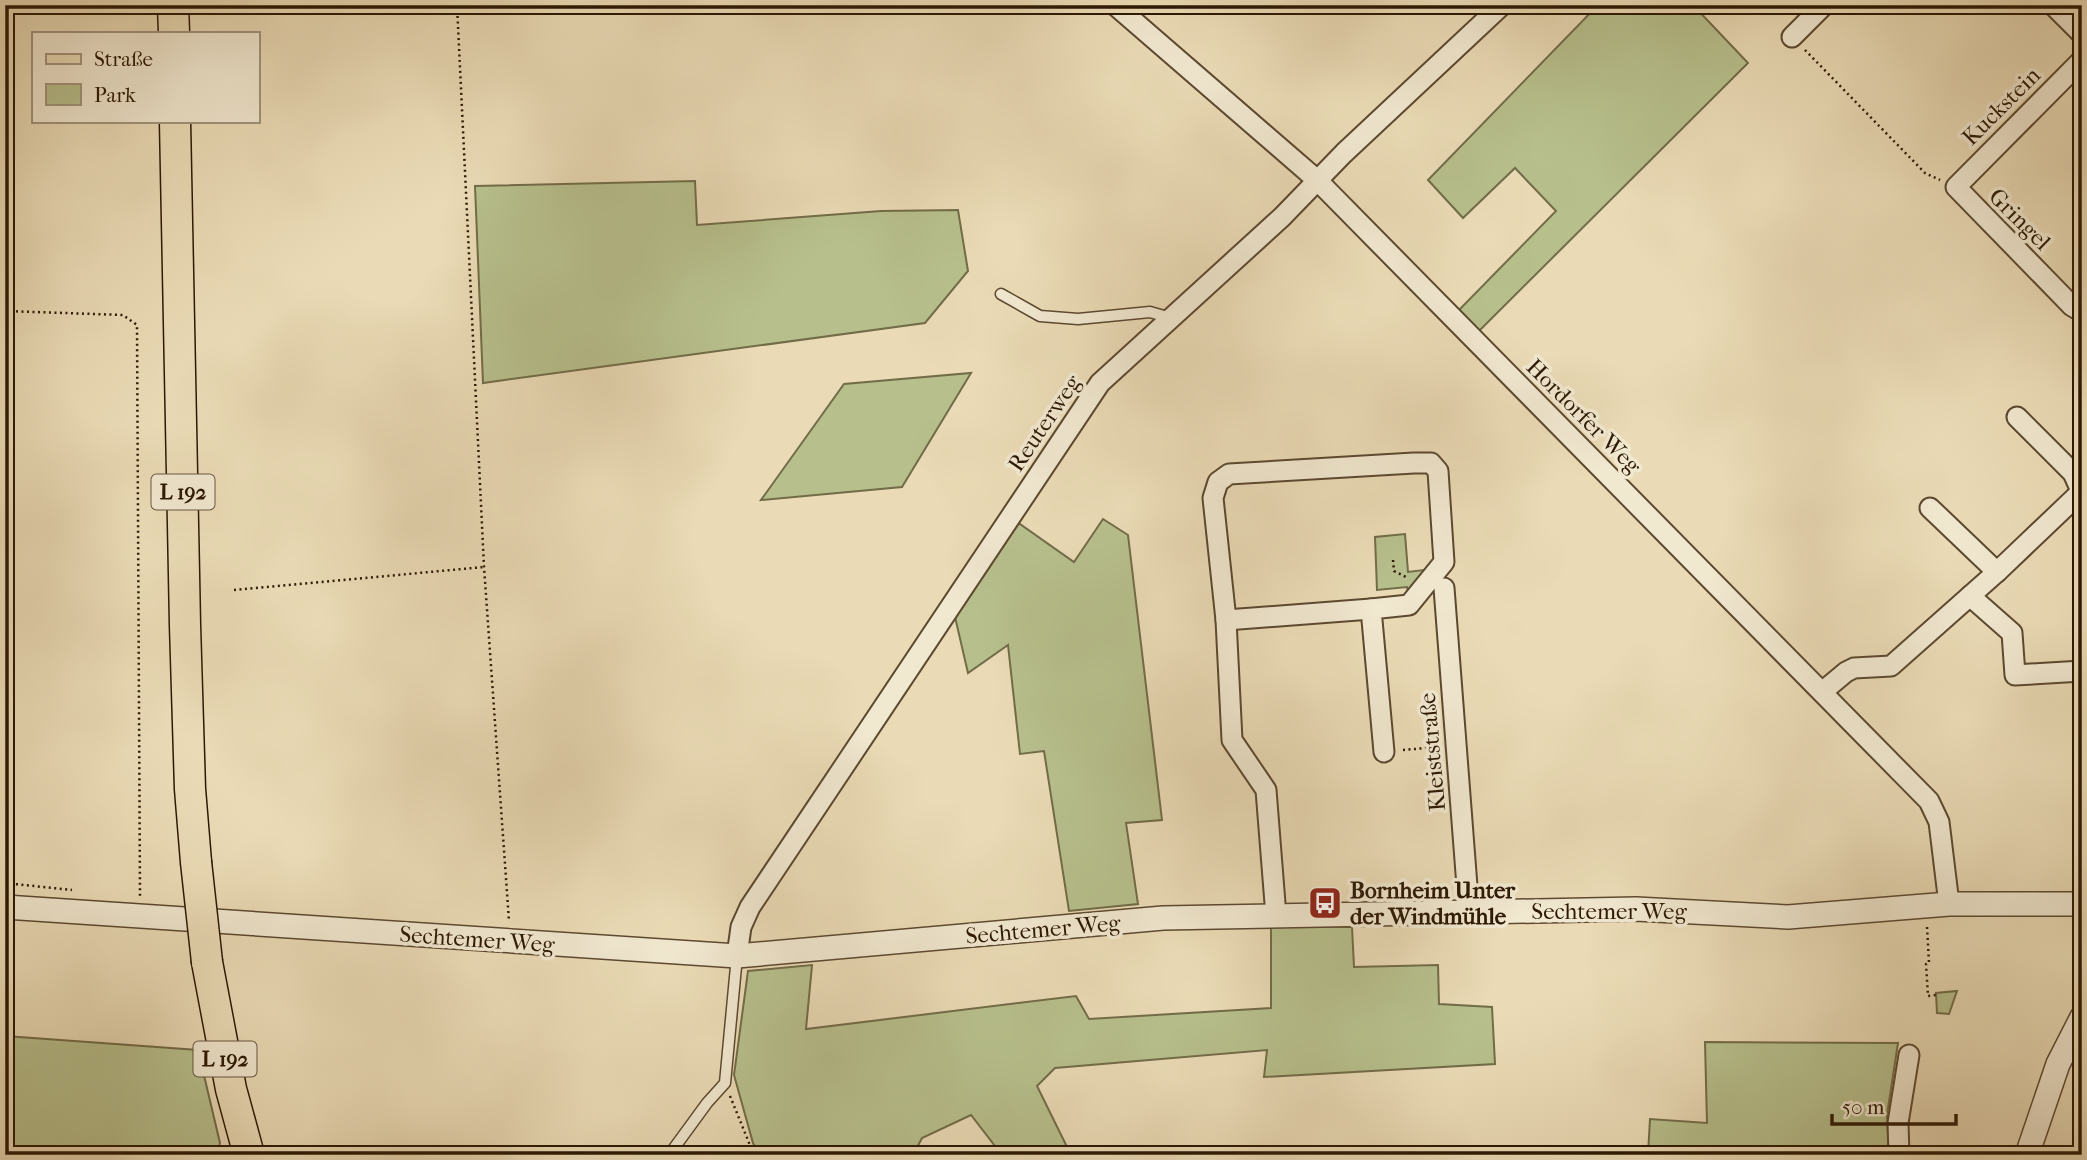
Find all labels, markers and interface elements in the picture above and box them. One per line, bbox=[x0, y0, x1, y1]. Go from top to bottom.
legend bbox=[32, 32, 259, 122]
text: Straße bbox=[94, 47, 153, 71]
street label: Kuckstein bbox=[1957, 61, 2046, 151]
text: Park bbox=[94, 83, 136, 107]
street label: Gringel bbox=[1983, 183, 2057, 256]
street label: Hordorfer Weg bbox=[1521, 354, 1647, 480]
street label: Reuterweg bbox=[1002, 369, 1087, 477]
road number: L 192 bbox=[152, 475, 214, 510]
street label: Kleiststraße bbox=[1414, 692, 1451, 812]
place label: Bornheim Unter der Windmühle bbox=[1350, 877, 1516, 930]
bus stop icon: Bornheim Unter der Windmühle bbox=[1306, 884, 1344, 922]
street label: Sechtemer Weg bbox=[1531, 898, 1687, 925]
street label: Sechtemer Weg bbox=[964, 909, 1122, 950]
street label: Sechtemer Weg bbox=[398, 921, 556, 958]
road number: L 192 bbox=[194, 1042, 256, 1076]
scale bar bbox=[1832, 1083, 1956, 1127]
text: 50 m bbox=[1842, 1095, 1885, 1119]

